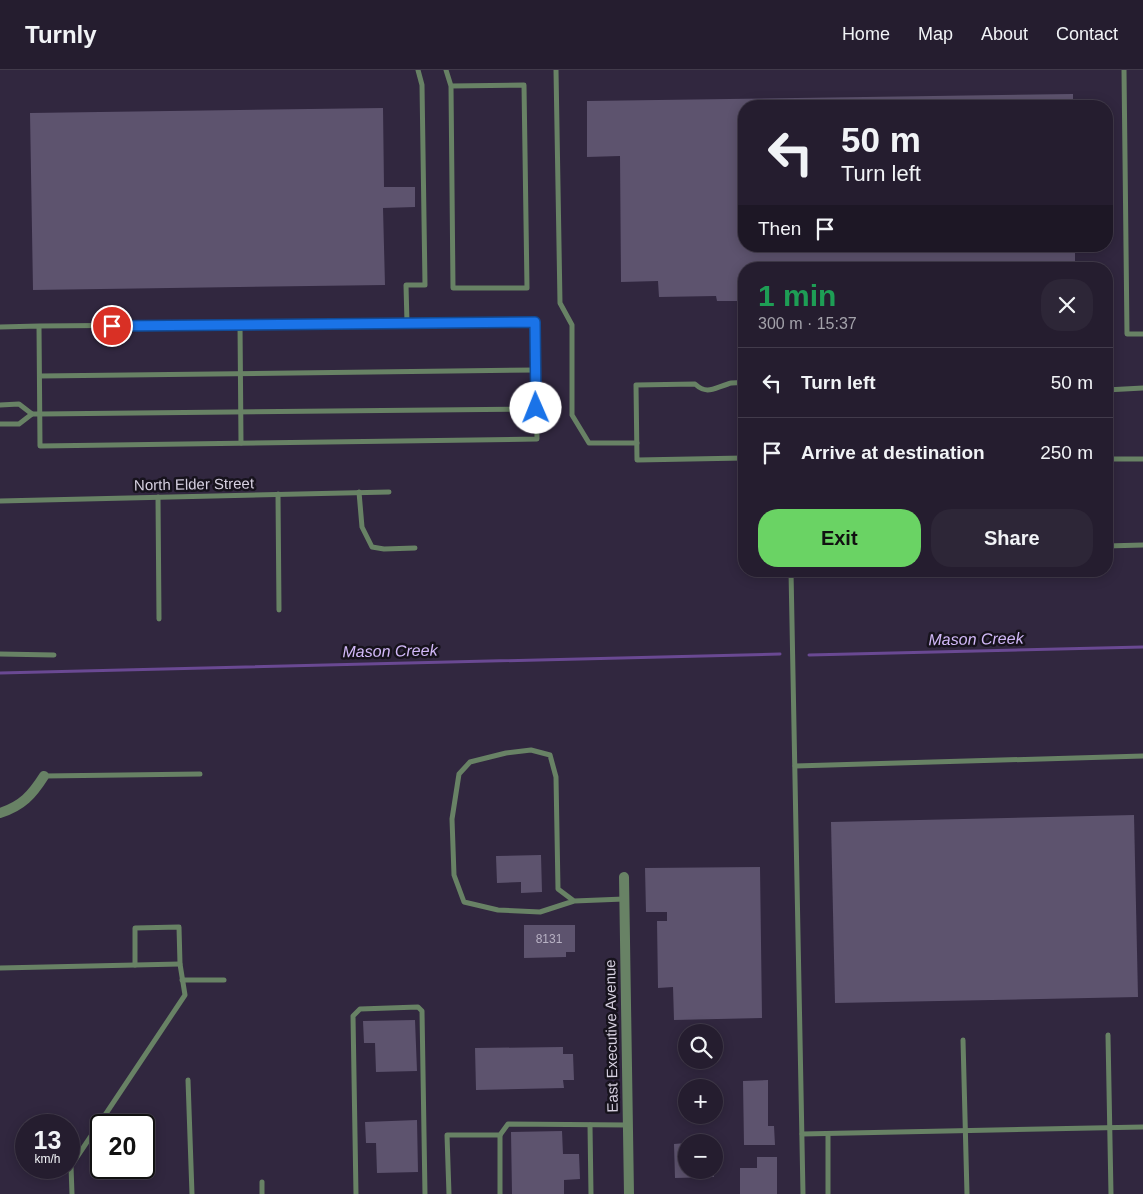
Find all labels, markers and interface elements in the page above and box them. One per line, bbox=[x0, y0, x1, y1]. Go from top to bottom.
text: Turnly bbox=[25, 21, 97, 48]
text: Home bbox=[842, 24, 890, 44]
text: Map bbox=[918, 24, 953, 44]
text: About bbox=[981, 24, 1028, 44]
text: Contact bbox=[1056, 24, 1118, 44]
icon: left bbox=[758, 120, 823, 185]
text: 50 m bbox=[841, 120, 921, 159]
text: Turn left bbox=[841, 161, 921, 186]
icon: arrive bbox=[811, 215, 839, 243]
text: Then bbox=[758, 218, 801, 239]
text: 1 min bbox=[758, 279, 836, 312]
button: close bbox=[1041, 279, 1093, 331]
pin bbox=[91, 305, 133, 347]
icon: arrive bbox=[98, 312, 126, 340]
text: 300 m · 15:37 bbox=[758, 315, 857, 332]
icon: left bbox=[758, 369, 786, 397]
text: Turn left bbox=[801, 372, 876, 393]
text: 50 m bbox=[1051, 372, 1093, 393]
position arrow bbox=[509, 381, 561, 433]
icon: arrive bbox=[758, 439, 786, 467]
text: Arrive at destination bbox=[801, 442, 985, 463]
text: 250 m bbox=[1040, 442, 1093, 463]
street label: North Elder Street bbox=[134, 474, 255, 494]
button: Exit bbox=[758, 509, 921, 567]
button: Share bbox=[931, 509, 1093, 567]
water label: Mason Creek bbox=[928, 630, 1025, 648]
water label: Mason Creek bbox=[342, 642, 439, 660]
house number: 8131 bbox=[536, 932, 563, 946]
street label: East Executive Avenue bbox=[601, 959, 621, 1113]
map controls bbox=[678, 1024, 723, 1179]
button: search bbox=[678, 1024, 723, 1069]
button: + bbox=[678, 1079, 723, 1124]
speed limit sign: 20 bbox=[90, 1114, 155, 1179]
text: 13 bbox=[34, 1126, 61, 1154]
button: − bbox=[678, 1134, 723, 1179]
text: km/h bbox=[34, 1152, 61, 1166]

